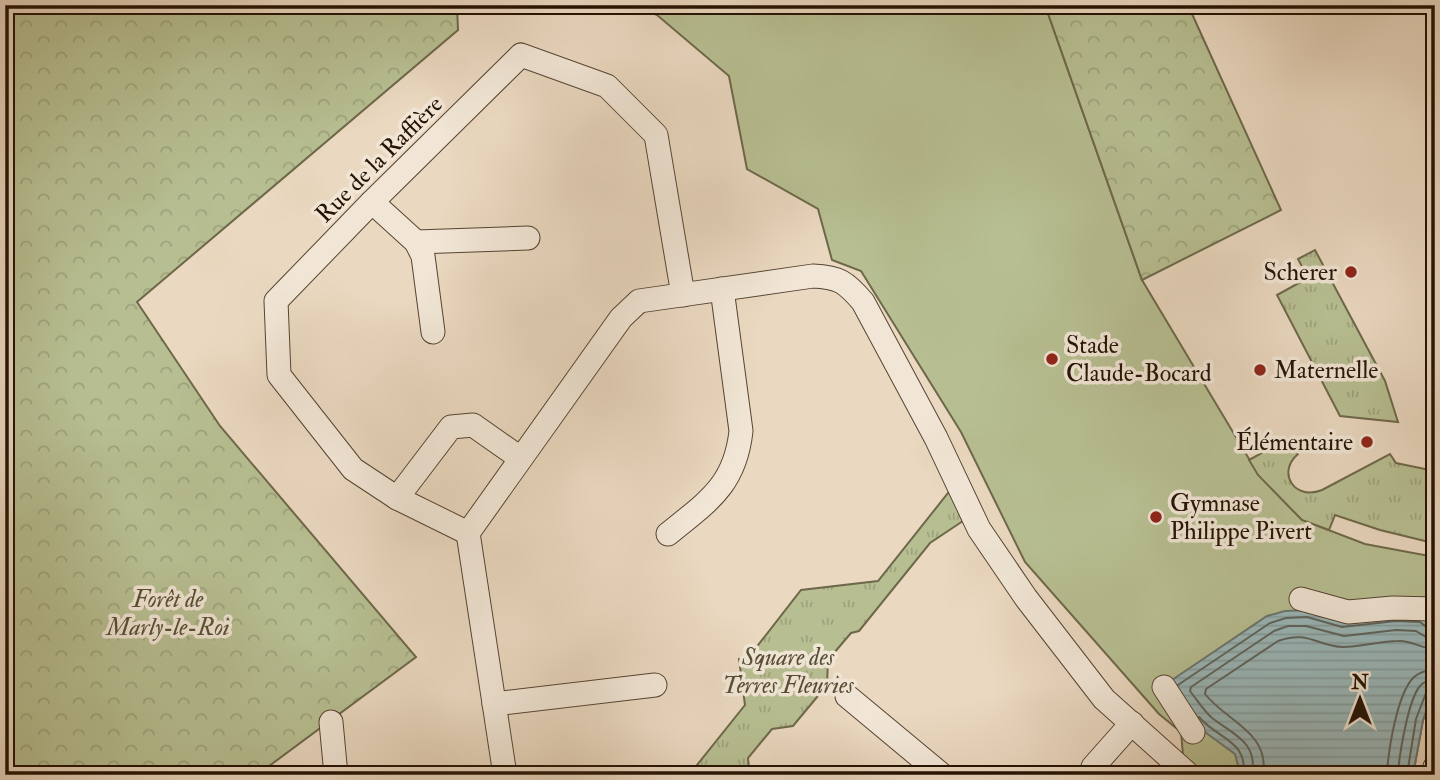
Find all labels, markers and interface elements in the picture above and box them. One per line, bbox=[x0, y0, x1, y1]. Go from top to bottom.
street label: Rue de la Raffière bbox=[309, 89, 450, 230]
place label: Scherer bbox=[1264, 257, 1337, 288]
marker: Scherer bbox=[1343, 264, 1359, 280]
place label: Stade Claude-Bocard bbox=[1066, 330, 1212, 389]
marker: Stade Claude-Bocard bbox=[1044, 351, 1060, 367]
place label: Maternelle bbox=[1274, 355, 1378, 386]
marker: Maternelle bbox=[1252, 362, 1268, 378]
place label: Élémentaire bbox=[1236, 426, 1353, 458]
marker: Élémentaire bbox=[1359, 434, 1375, 450]
place label: Gymnase Philippe Pivert bbox=[1170, 488, 1312, 547]
marker: Gymnase Philippe Pivert bbox=[1148, 509, 1164, 525]
park label: Forêt de Marly-le-Roi bbox=[104, 584, 230, 643]
park label: Square des Terres Fleuries bbox=[722, 642, 854, 701]
north arrow bbox=[1324, 664, 1394, 734]
text: N bbox=[1350, 671, 1369, 695]

